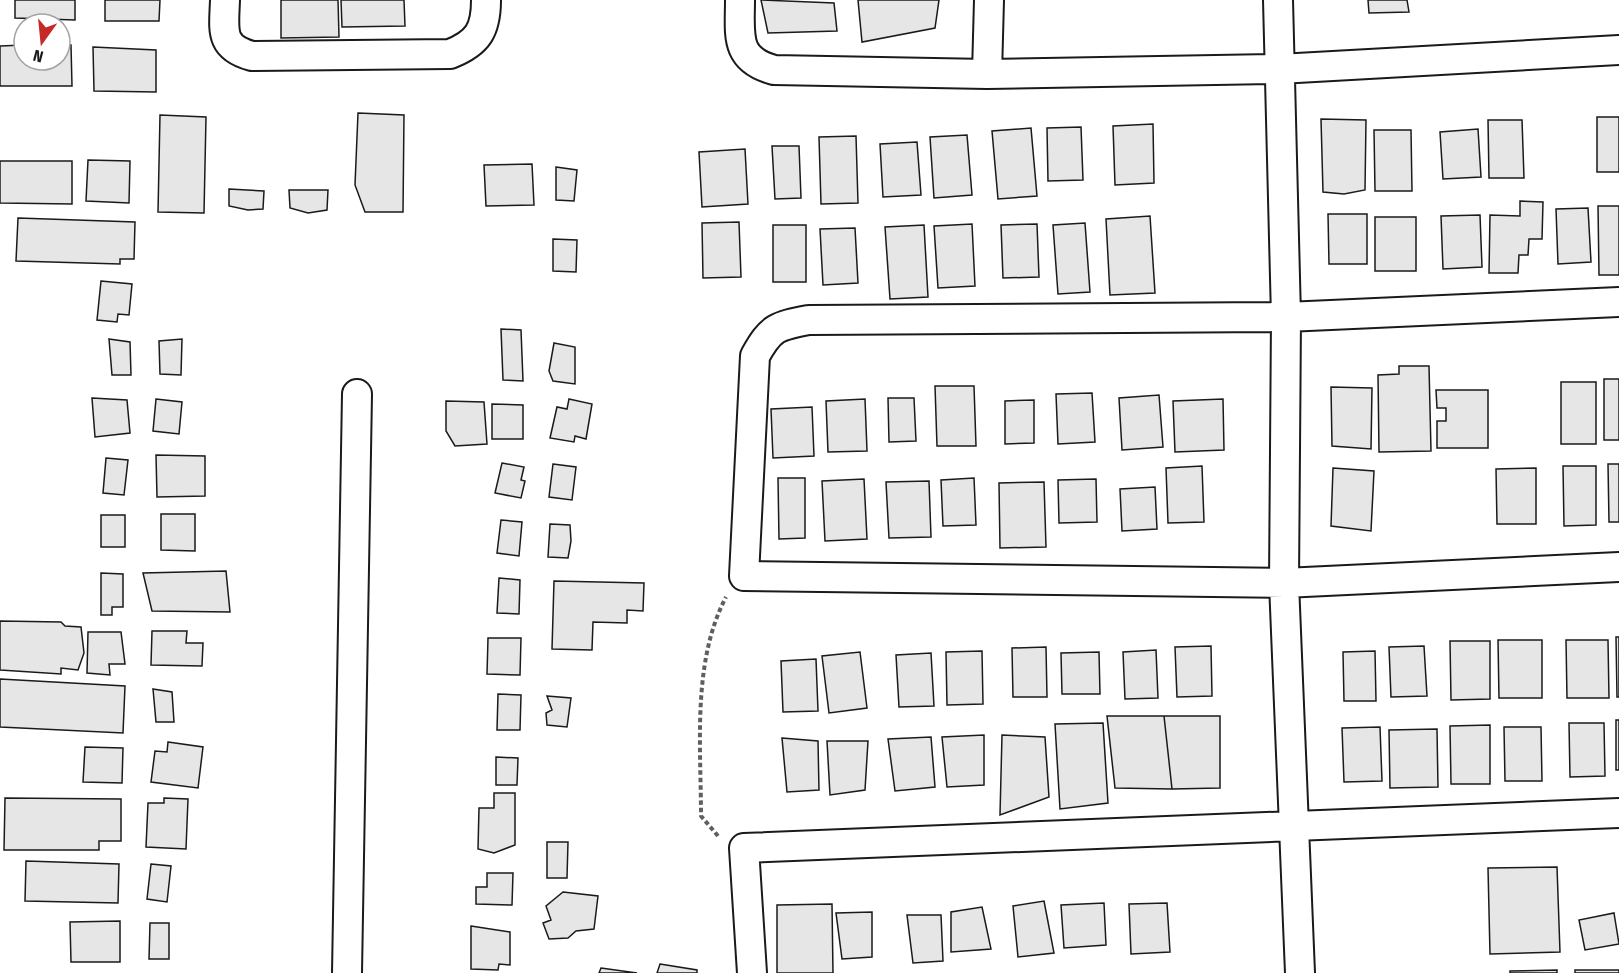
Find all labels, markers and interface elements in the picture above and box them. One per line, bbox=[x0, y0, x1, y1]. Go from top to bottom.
north arrow bbox=[12, 12, 72, 72]
text: N bbox=[31, 46, 45, 66]

